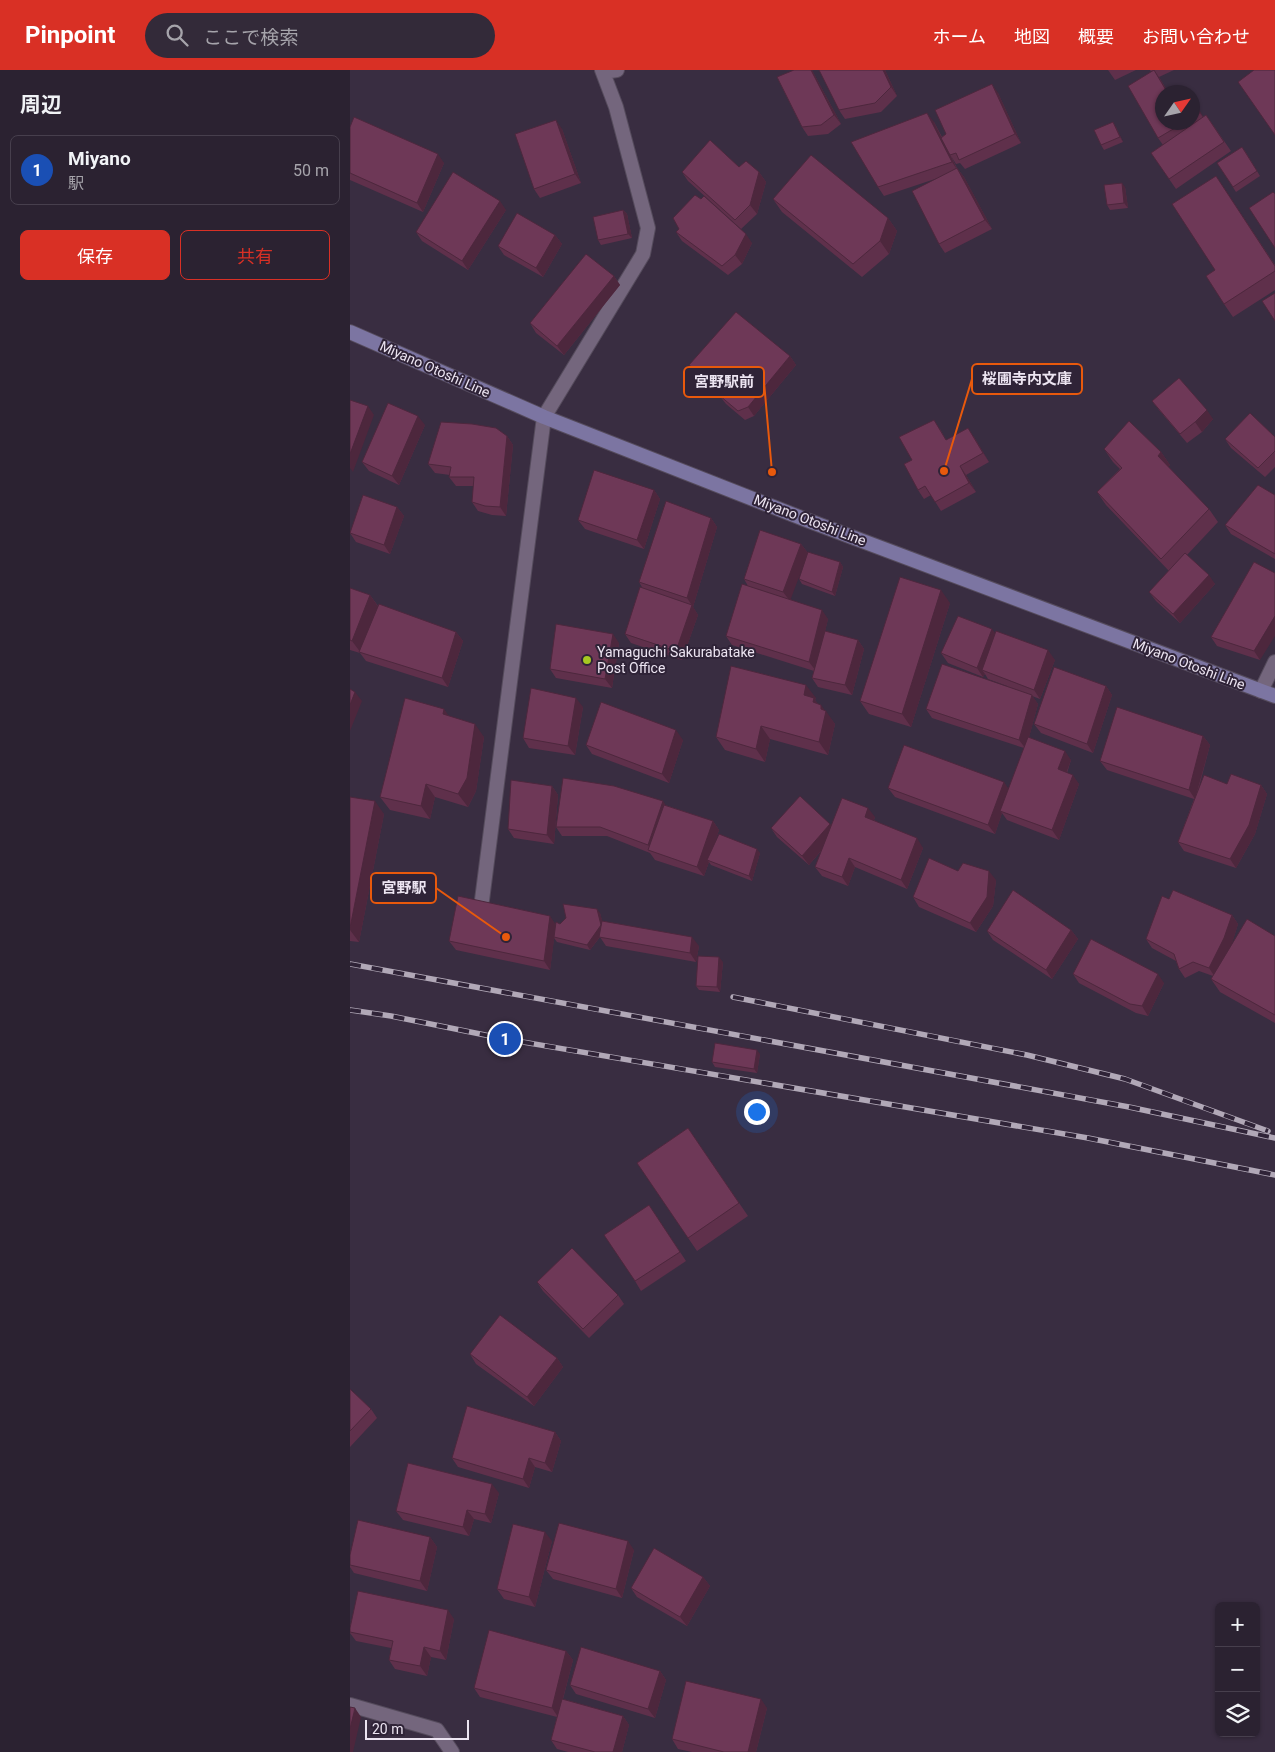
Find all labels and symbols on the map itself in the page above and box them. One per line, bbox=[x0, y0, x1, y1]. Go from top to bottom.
north arrow bbox=[1155, 85, 1200, 130]
street label: Miyano Otoshi Line bbox=[377, 338, 493, 400]
callout: 桜圃寺内文庫 bbox=[972, 364, 1082, 394]
callout: 宮野駅前 bbox=[684, 367, 764, 397]
text: 桜圃寺内文庫 bbox=[982, 370, 1072, 388]
text: 宮野駅前 bbox=[694, 373, 754, 391]
street label: Miyano Otoshi Line bbox=[752, 491, 868, 549]
street label: Miyano Otoshi Line bbox=[1131, 635, 1247, 693]
place label: Yamaguchi Sakurabatake Post Office bbox=[597, 644, 755, 676]
marker: Yamaguchi Sakurabatake Post Office bbox=[581, 654, 593, 666]
callout: 宮野駅 bbox=[371, 873, 436, 903]
text: 宮野駅 bbox=[381, 879, 427, 897]
pin: 1 bbox=[489, 1020, 521, 1058]
your location bbox=[744, 1099, 770, 1125]
scale bar bbox=[365, 1717, 469, 1740]

